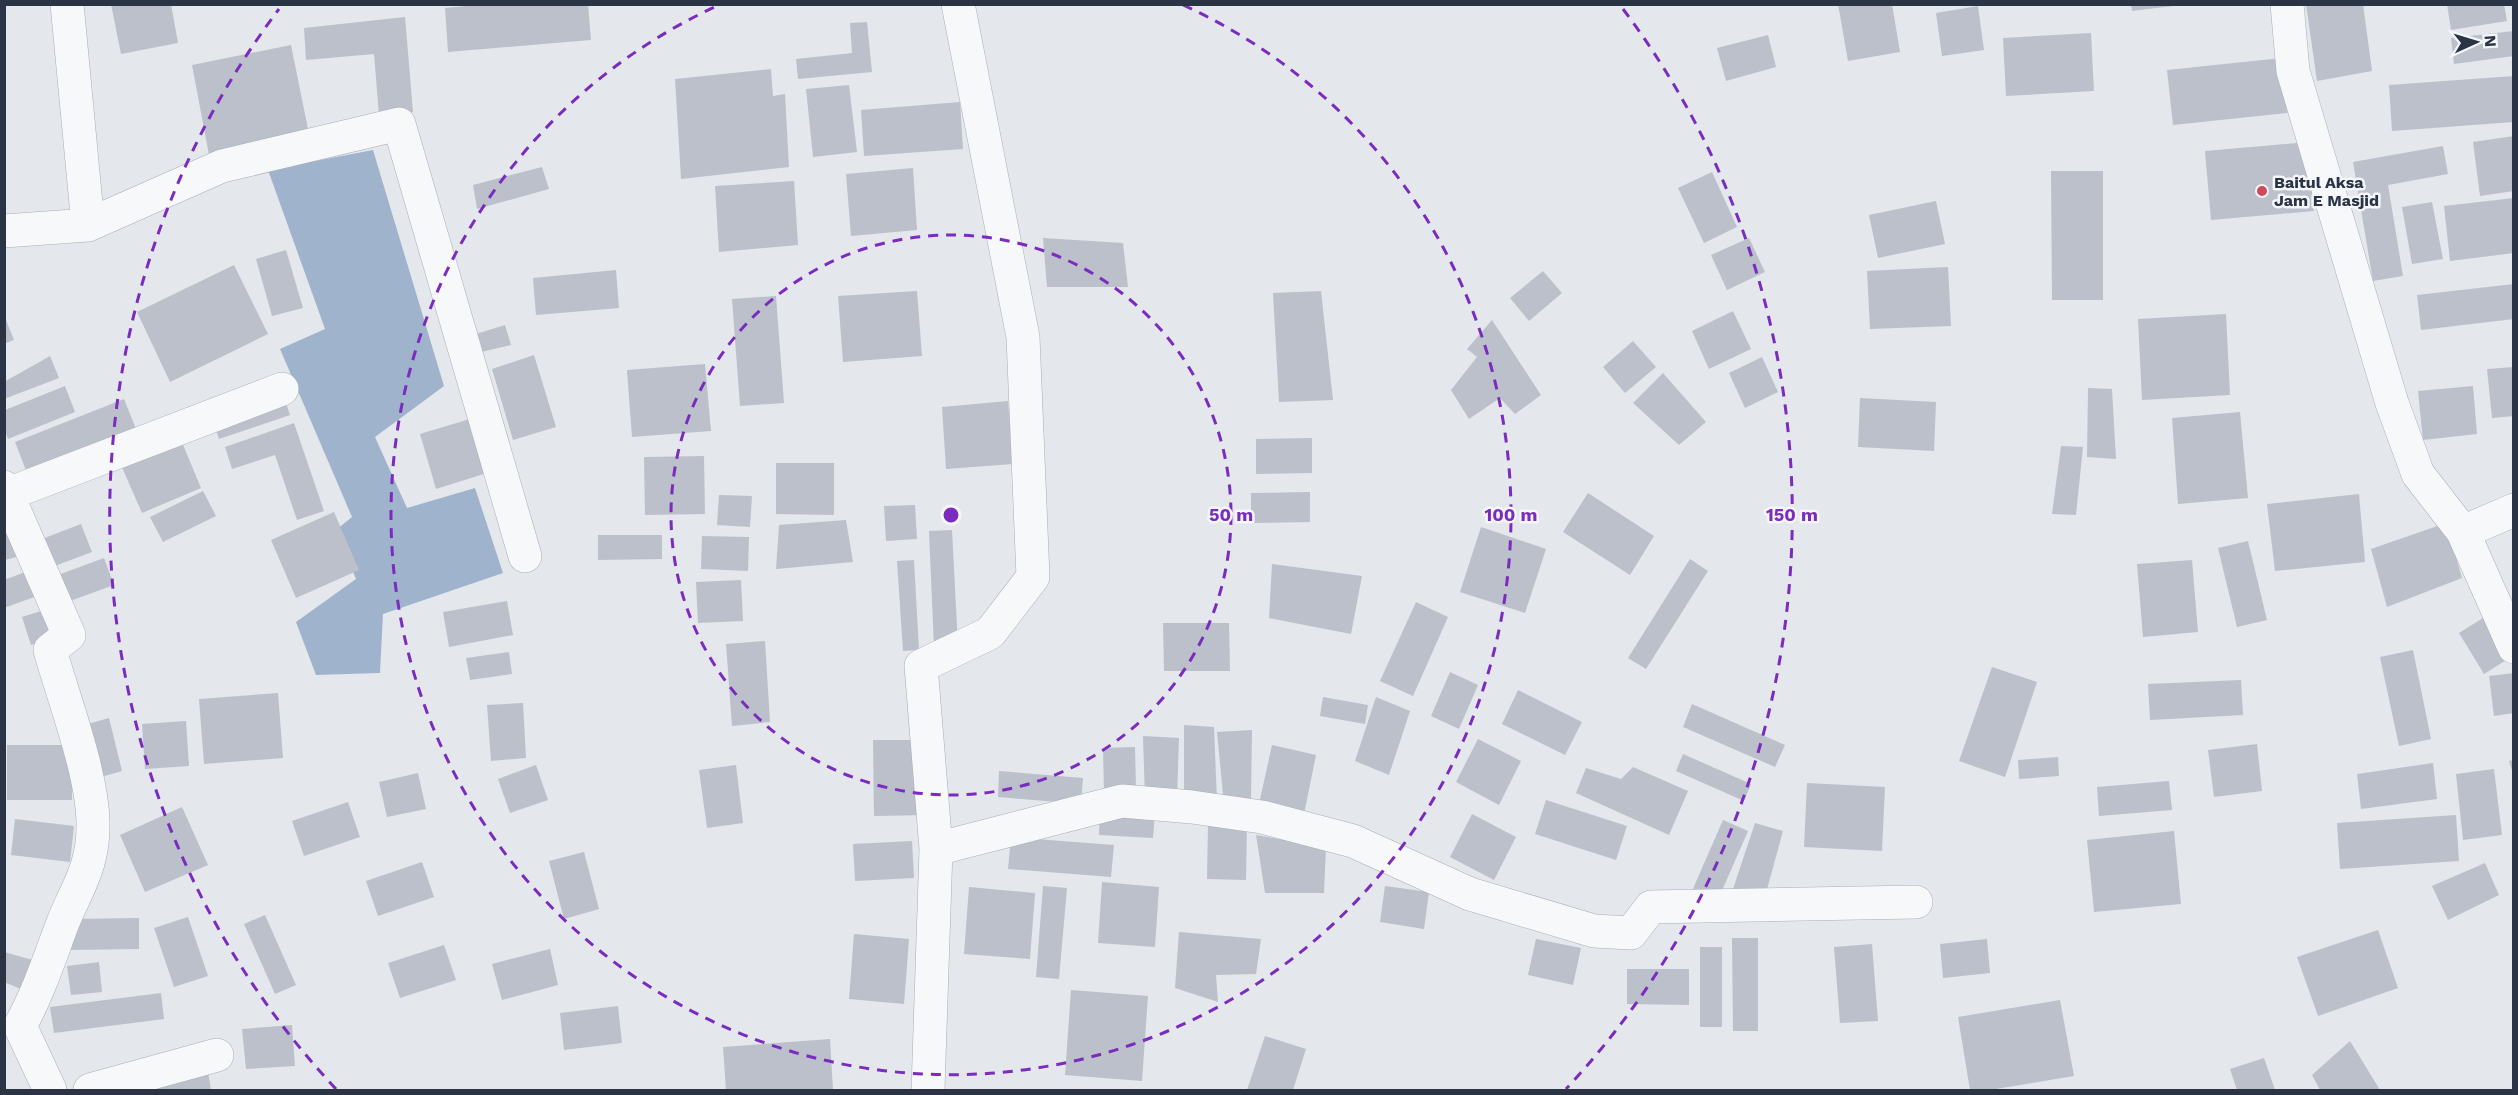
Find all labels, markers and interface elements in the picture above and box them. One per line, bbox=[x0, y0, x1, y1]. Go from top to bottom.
north arrow bbox=[2446, 12, 2506, 72]
text: N bbox=[2481, 34, 2500, 48]
place label: Baitul Aksa Jam E Masjid bbox=[2274, 173, 2379, 210]
marker: Baitul Aksa Jam E Masjid bbox=[2255, 184, 2269, 198]
text: 50 m bbox=[1209, 504, 1253, 525]
text: 100 m bbox=[1484, 504, 1538, 525]
text: 150 m bbox=[1766, 504, 1818, 525]
centre of rings bbox=[941, 505, 961, 525]

